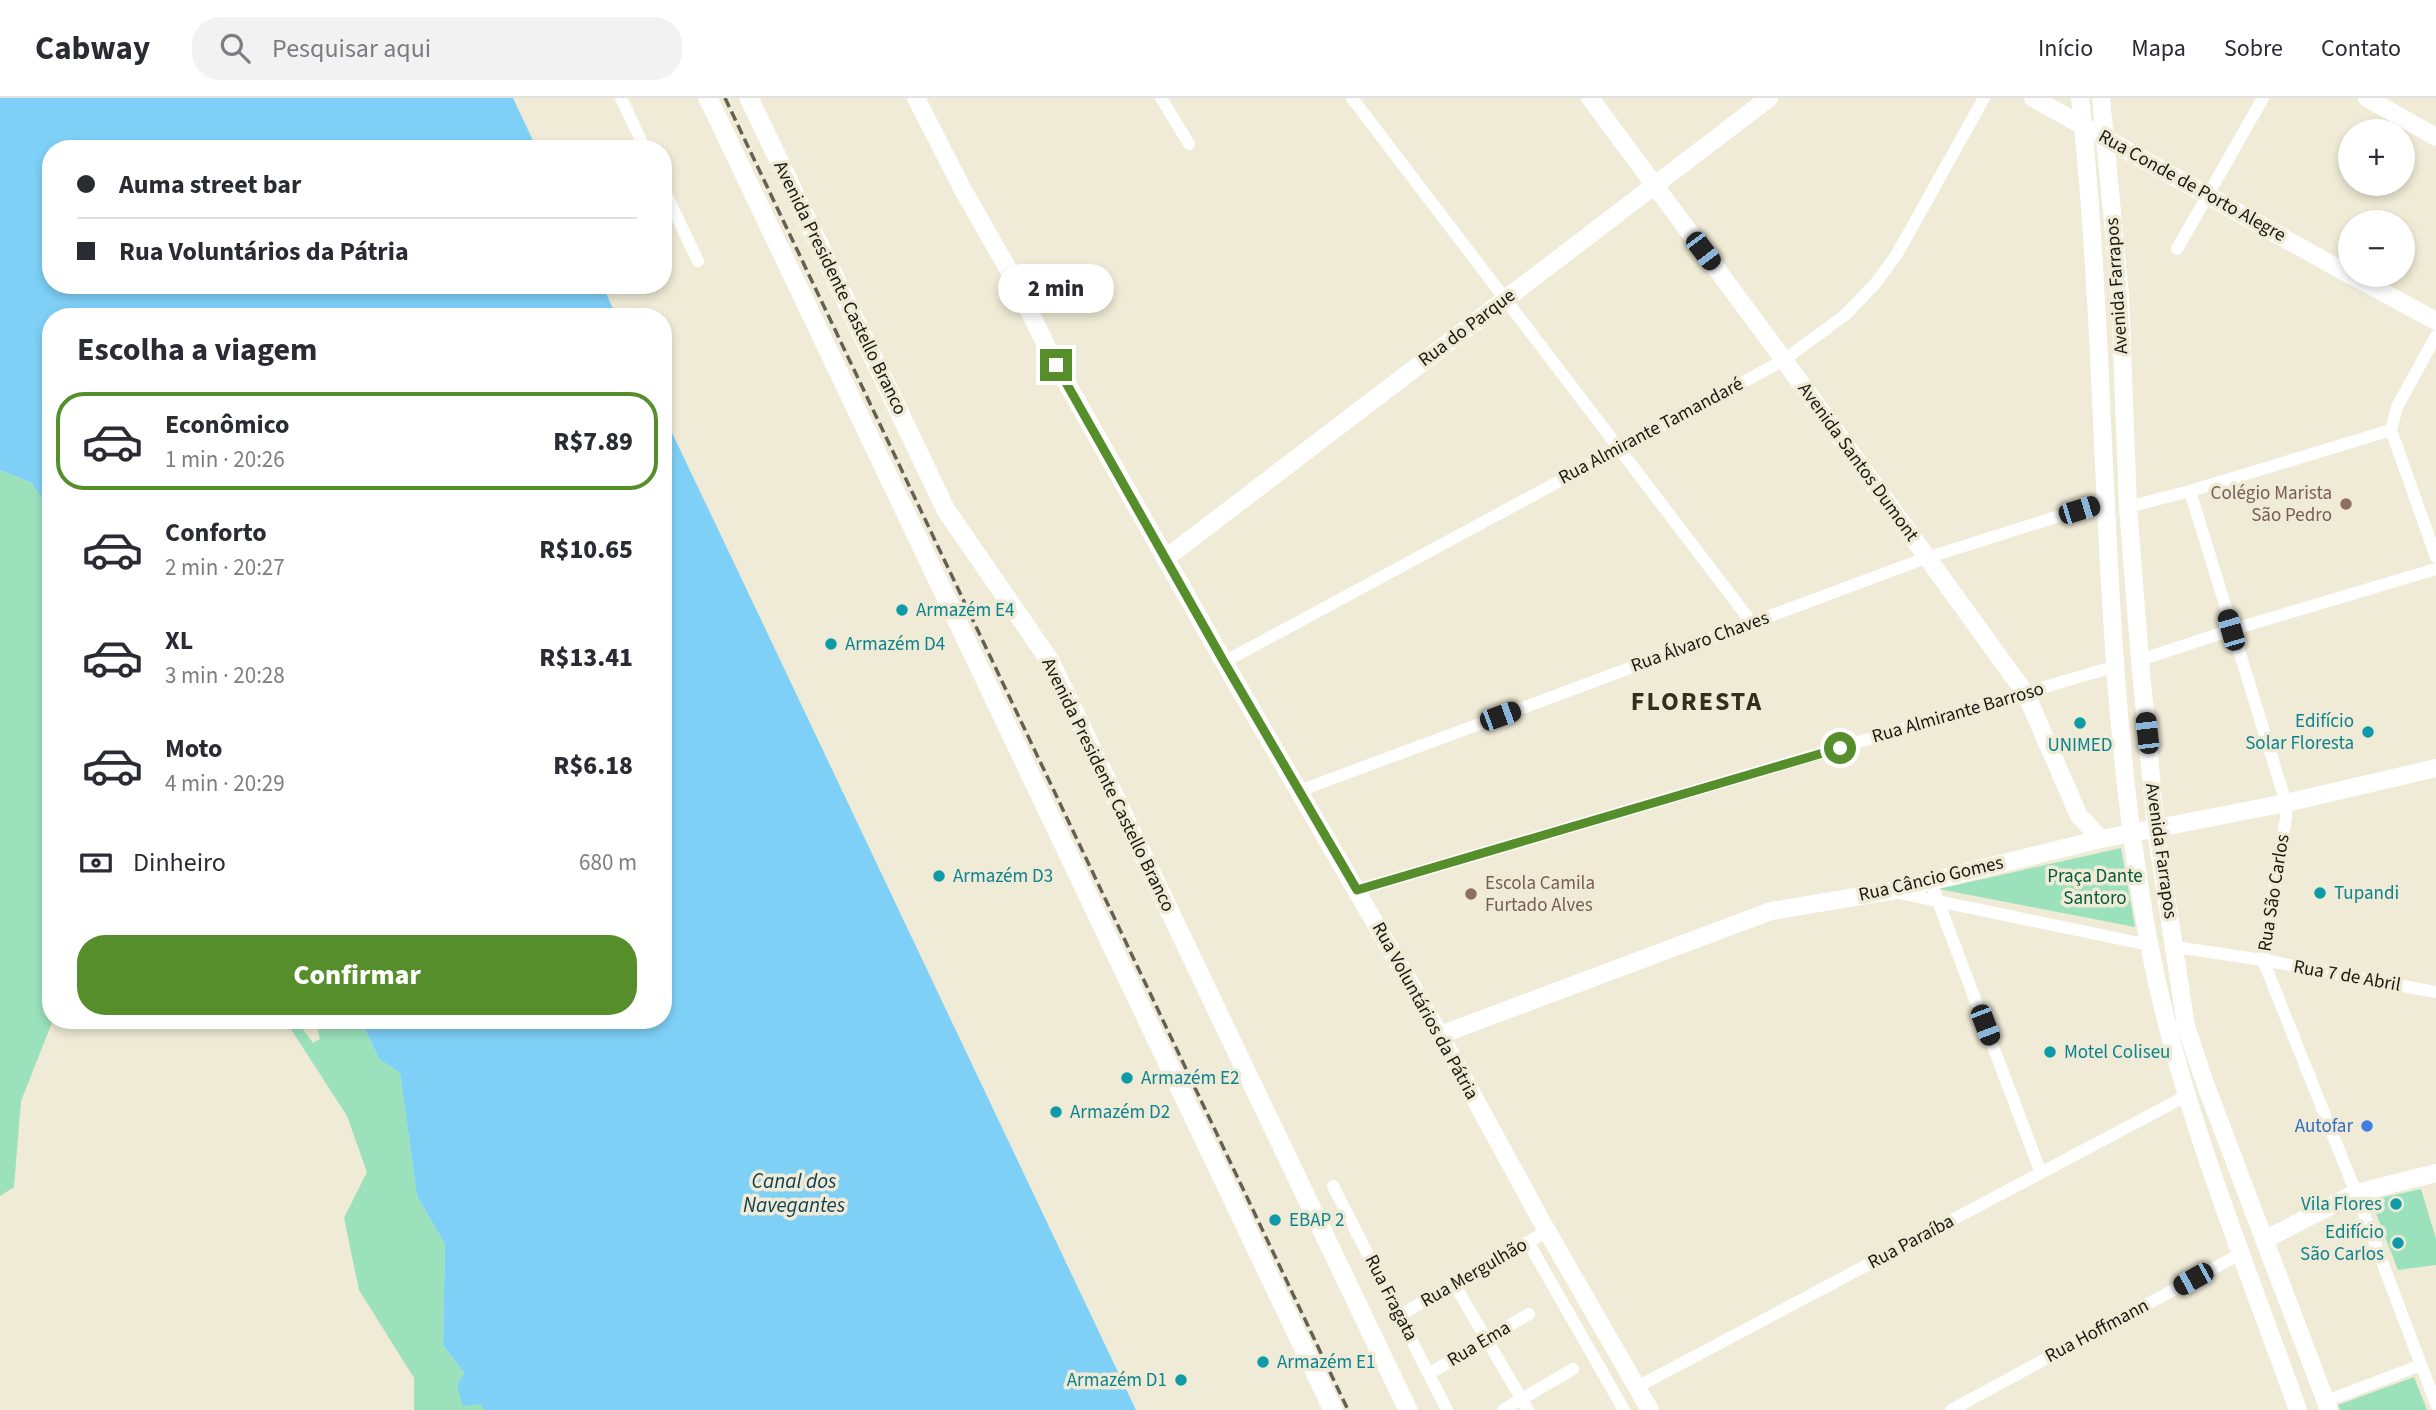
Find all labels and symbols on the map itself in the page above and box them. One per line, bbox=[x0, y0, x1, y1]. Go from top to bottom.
street label: Rua Conde de Porto Alegre bbox=[2093, 123, 2291, 249]
street label: Avenida Presidente Castello Branco bbox=[767, 156, 913, 420]
street label: Avenida Farrapos bbox=[2099, 217, 2135, 355]
car bbox=[1682, 228, 1725, 274]
callout: 2 min bbox=[998, 264, 1114, 313]
street label: Rua do Parque bbox=[1413, 282, 1521, 374]
route end bbox=[1040, 349, 1072, 381]
street label: Rua Almirante Tamandaré bbox=[1554, 371, 1748, 491]
street label: Avenida Santos Dumont bbox=[1791, 377, 1925, 547]
place label: Colégio Marista São Pedro bbox=[2211, 480, 2332, 529]
car bbox=[2056, 494, 2103, 526]
marker: Colégio Marista São Pedro bbox=[2338, 496, 2354, 512]
place label: Armazém E4 bbox=[916, 597, 1015, 624]
marker: Armazém E4 bbox=[894, 602, 910, 618]
street label: Rua Álvaro Chaves bbox=[1627, 604, 1773, 680]
car bbox=[2216, 607, 2247, 653]
place label: Armazém D4 bbox=[845, 631, 945, 658]
marker: Armazém D4 bbox=[823, 636, 839, 652]
street label: Avenida Presidente Castello Branco bbox=[1035, 653, 1181, 917]
street label: Rua Almirante Barroso bbox=[1869, 676, 2047, 750]
district label: FLORESTA bbox=[1631, 683, 1763, 720]
car bbox=[1477, 699, 1524, 733]
place label: Edifício Solar Floresta bbox=[2245, 708, 2354, 757]
car bbox=[2135, 711, 2160, 755]
marker: UNIMED bbox=[2072, 715, 2088, 731]
marker: Edifício Solar Floresta bbox=[2360, 724, 2376, 740]
route start bbox=[1824, 732, 1856, 764]
place label: UNIMED bbox=[2047, 732, 2113, 759]
street label: Avenida Farrapos bbox=[2138, 781, 2184, 921]
street label: Rua São Carlos bbox=[2251, 832, 2297, 954]
street label: Rua Câncio Gomes bbox=[1856, 849, 2006, 909]
place label: Armazém D3 bbox=[953, 863, 1053, 890]
park label: Praça Dante Santoro bbox=[2047, 863, 2143, 912]
marker: Armazém D3 bbox=[931, 868, 947, 884]
place label: Escola Camila Furtado Alves bbox=[1485, 870, 1595, 919]
place label: Tupandi bbox=[2334, 880, 2399, 907]
marker: Tupandi bbox=[2312, 885, 2328, 901]
marker: Escola Camila Furtado Alves bbox=[1463, 886, 1479, 902]
street label: Rua Voluntários da Pátria bbox=[1365, 917, 1485, 1105]
street label: Rua 7 de Abril bbox=[2291, 953, 2403, 999]
car bbox=[1968, 1002, 2003, 1048]
place label: Motel Coliseu bbox=[2064, 1039, 2170, 1066]
marker: Motel Coliseu bbox=[2042, 1044, 2058, 1060]
place label: Armazém E2 bbox=[1141, 1065, 1240, 1092]
marker: Armazém E2 bbox=[1119, 1070, 1135, 1086]
place label: Armazém D2 bbox=[1070, 1099, 1170, 1126]
marker: Armazém D2 bbox=[1048, 1104, 1064, 1120]
place label: Autofar bbox=[2295, 1113, 2353, 1140]
marker: Autofar bbox=[2359, 1118, 2375, 1134]
water label: Canal dos Navegantes bbox=[743, 1166, 845, 1220]
place label: Vila Flores bbox=[2301, 1191, 2382, 1218]
marker: Vila Flores bbox=[2388, 1196, 2404, 1212]
place label: EBAP 2 bbox=[1289, 1207, 1345, 1234]
street label: Rua Paraíba bbox=[1863, 1208, 1959, 1276]
marker: EBAP 2 bbox=[1267, 1212, 1283, 1228]
place label: Edifício São Carlos bbox=[2300, 1219, 2384, 1268]
street label: Rua Mergulhão bbox=[1416, 1232, 1532, 1314]
marker: Edifício São Carlos bbox=[2390, 1235, 2406, 1251]
street label: Rua Fragata bbox=[1358, 1250, 1424, 1346]
car bbox=[2170, 1260, 2217, 1298]
street label: Rua Hoffmann bbox=[2040, 1292, 2154, 1370]
street label: Rua Ema bbox=[1442, 1314, 1516, 1374]
place label: Armazém E1 bbox=[1277, 1349, 1376, 1376]
marker: Armazém E1 bbox=[1255, 1354, 1271, 1370]
place label: Armazém D1 bbox=[1067, 1367, 1167, 1394]
marker: Armazém D1 bbox=[1173, 1372, 1189, 1388]

